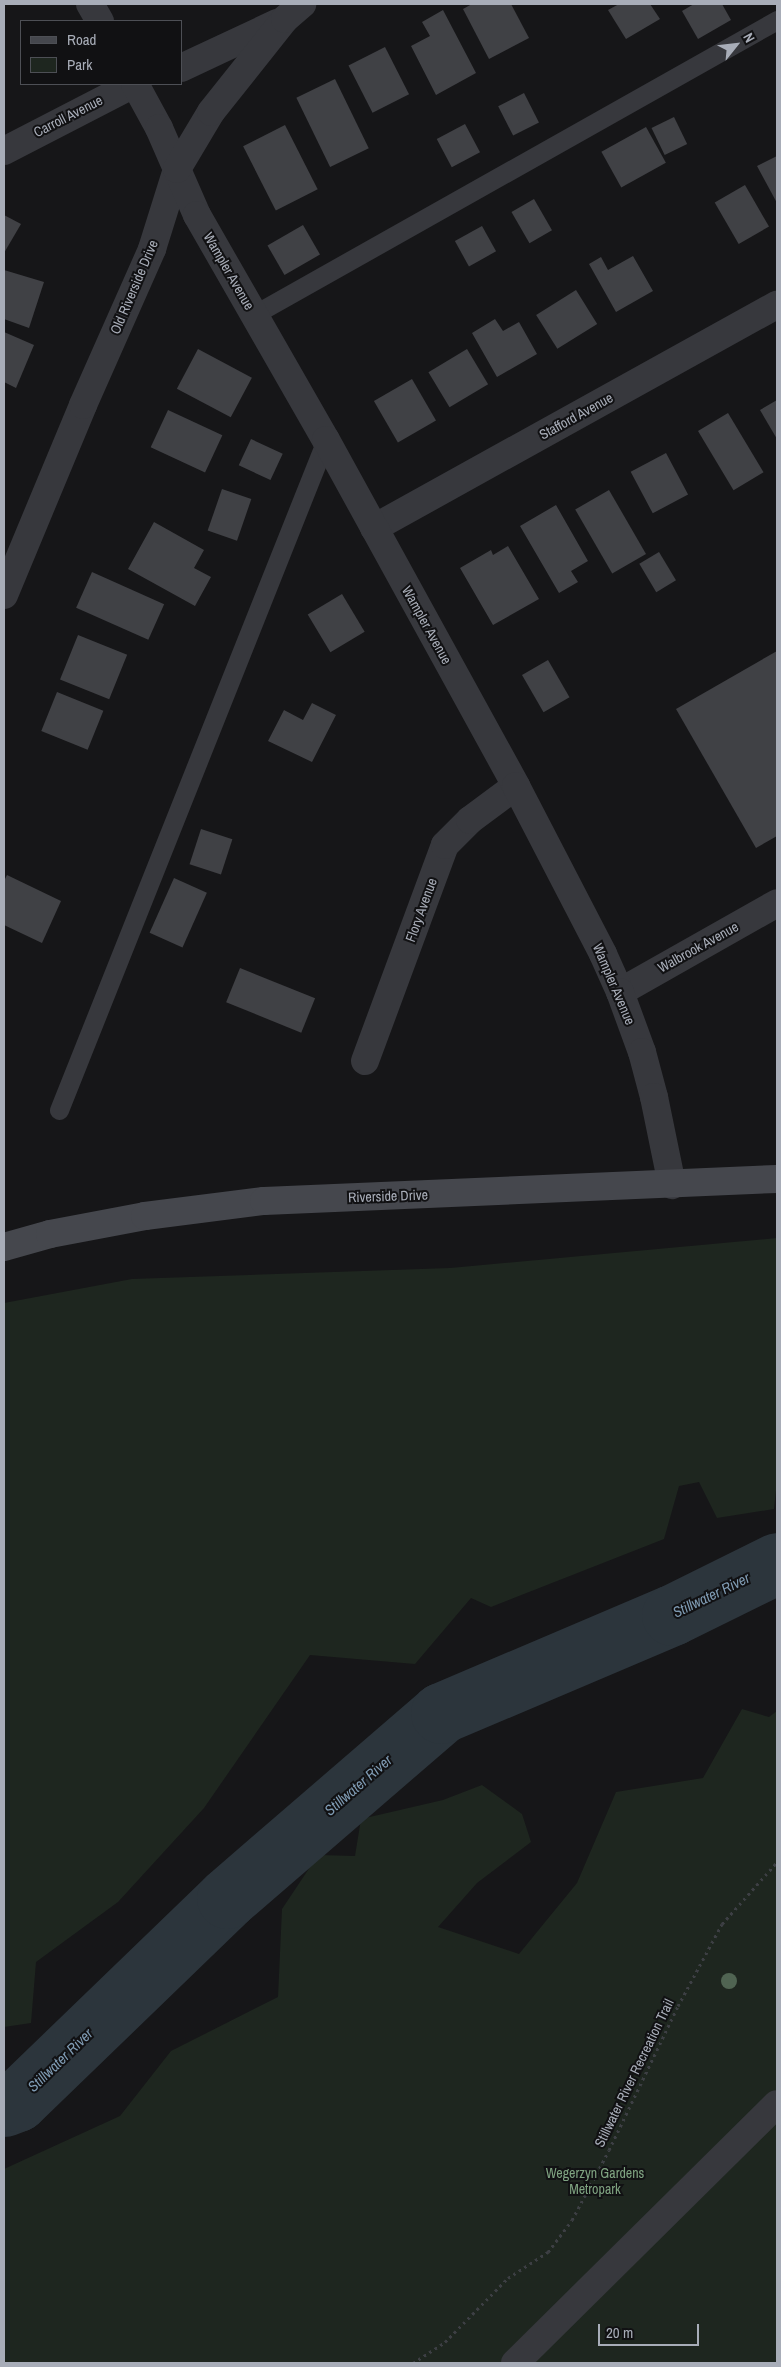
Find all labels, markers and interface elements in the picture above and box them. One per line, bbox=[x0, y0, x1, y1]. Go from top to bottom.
legend bbox=[20, 20, 182, 85]
north arrow bbox=[711, 20, 761, 70]
text: Road bbox=[67, 29, 96, 50]
text: N bbox=[739, 30, 759, 46]
text: Park bbox=[67, 54, 92, 75]
street label: Carroll Avenue bbox=[30, 91, 106, 141]
street label: Wampler Avenue bbox=[200, 229, 258, 313]
street label: Old Riverside Drive bbox=[107, 237, 161, 337]
street label: Stafford Avenue bbox=[536, 389, 616, 443]
street label: Wampler Avenue bbox=[398, 583, 456, 667]
street label: Flory Avenue bbox=[402, 875, 440, 945]
street label: Walbrook Avenue bbox=[655, 918, 741, 976]
street label: Wampler Avenue bbox=[589, 940, 639, 1028]
street label: Riverside Drive bbox=[348, 1186, 428, 1206]
water label: Stillwater River bbox=[670, 1569, 752, 1621]
water label: Stillwater River bbox=[321, 1751, 395, 1819]
street label: Stillwater River Recreation Trail bbox=[591, 1996, 677, 2150]
water label: Stillwater River bbox=[24, 2025, 96, 2095]
park label: Wegerzyn Gardens Metropark bbox=[546, 2165, 644, 2198]
scale bar bbox=[601, 2314, 702, 2346]
text: 20 m bbox=[606, 2322, 633, 2343]

